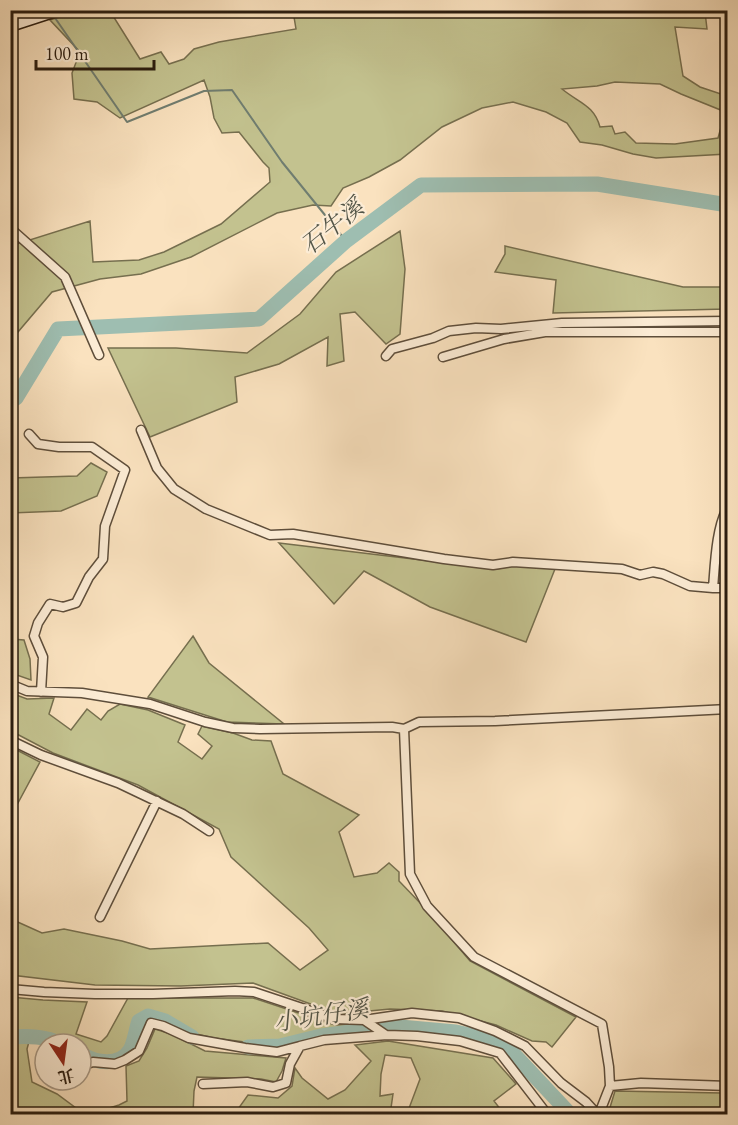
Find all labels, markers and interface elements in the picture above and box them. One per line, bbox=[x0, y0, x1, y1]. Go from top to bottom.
scale bar bbox=[36, 33, 154, 71]
text: 100 m bbox=[45, 42, 89, 65]
water label: 石牛溪 bbox=[294, 189, 372, 261]
water label: 小坑仔溪 bbox=[271, 992, 374, 1038]
north arrow bbox=[33, 1032, 93, 1092]
text: 北 bbox=[56, 1064, 76, 1088]

